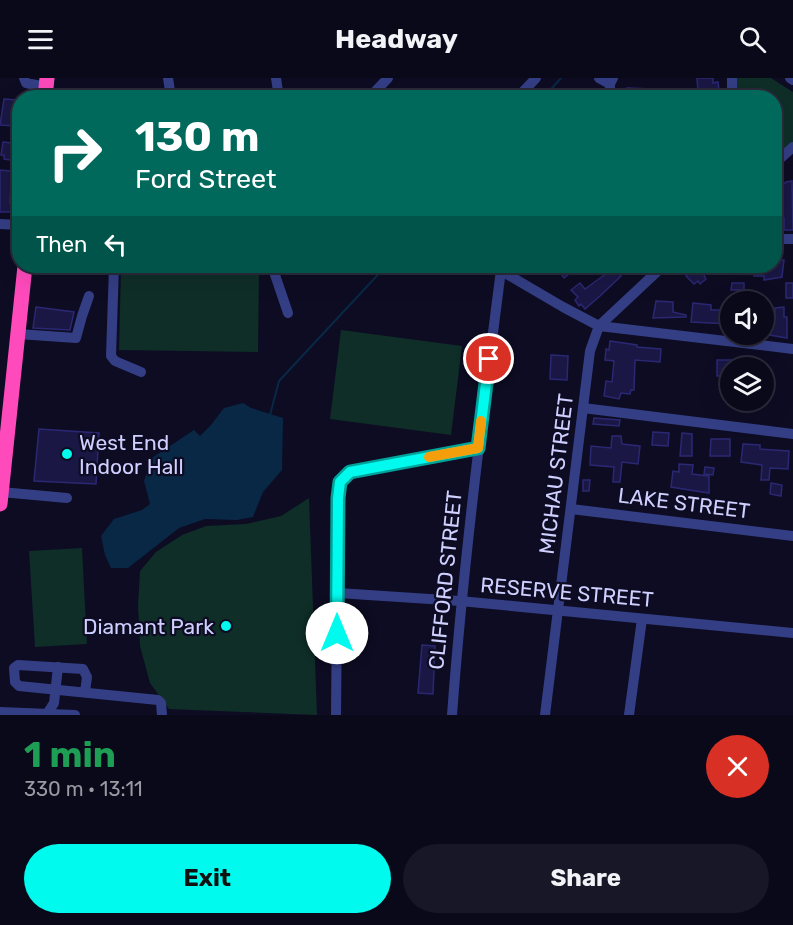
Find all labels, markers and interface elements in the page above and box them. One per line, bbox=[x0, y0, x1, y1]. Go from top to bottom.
icon: menu bbox=[24, 23, 57, 56]
text: Headway bbox=[335, 23, 458, 55]
icon: search bbox=[736, 23, 769, 56]
text: 130 m bbox=[135, 112, 260, 162]
icon: right bbox=[36, 114, 114, 192]
text: Ford Street bbox=[135, 163, 277, 195]
icon: left bbox=[99, 228, 132, 261]
text: Then bbox=[36, 231, 87, 258]
map controls bbox=[720, 291, 774, 411]
button: sound bbox=[720, 291, 774, 345]
pin bbox=[463, 333, 514, 384]
icon: arrive bbox=[472, 342, 505, 375]
button: layers bbox=[720, 357, 774, 411]
street label: MICHAU STREET bbox=[534, 392, 578, 556]
place label: West End Indoor Hall bbox=[79, 430, 184, 479]
marker: West End Indoor Hall bbox=[60, 447, 74, 461]
street label: LAKE STREET bbox=[617, 483, 751, 523]
street label: CLIFFORD STREET bbox=[423, 489, 467, 671]
street label: RESERVE STREET bbox=[479, 572, 655, 612]
position arrow bbox=[305, 601, 369, 665]
place label: Diamant Park bbox=[83, 614, 214, 639]
marker: Diamant Park bbox=[219, 619, 233, 633]
text: 1 min bbox=[24, 733, 116, 776]
button: close bbox=[706, 735, 769, 798]
text: 330 m · 13:11 bbox=[24, 777, 143, 801]
button: Exit bbox=[24, 844, 391, 913]
button: Share bbox=[403, 844, 769, 913]

